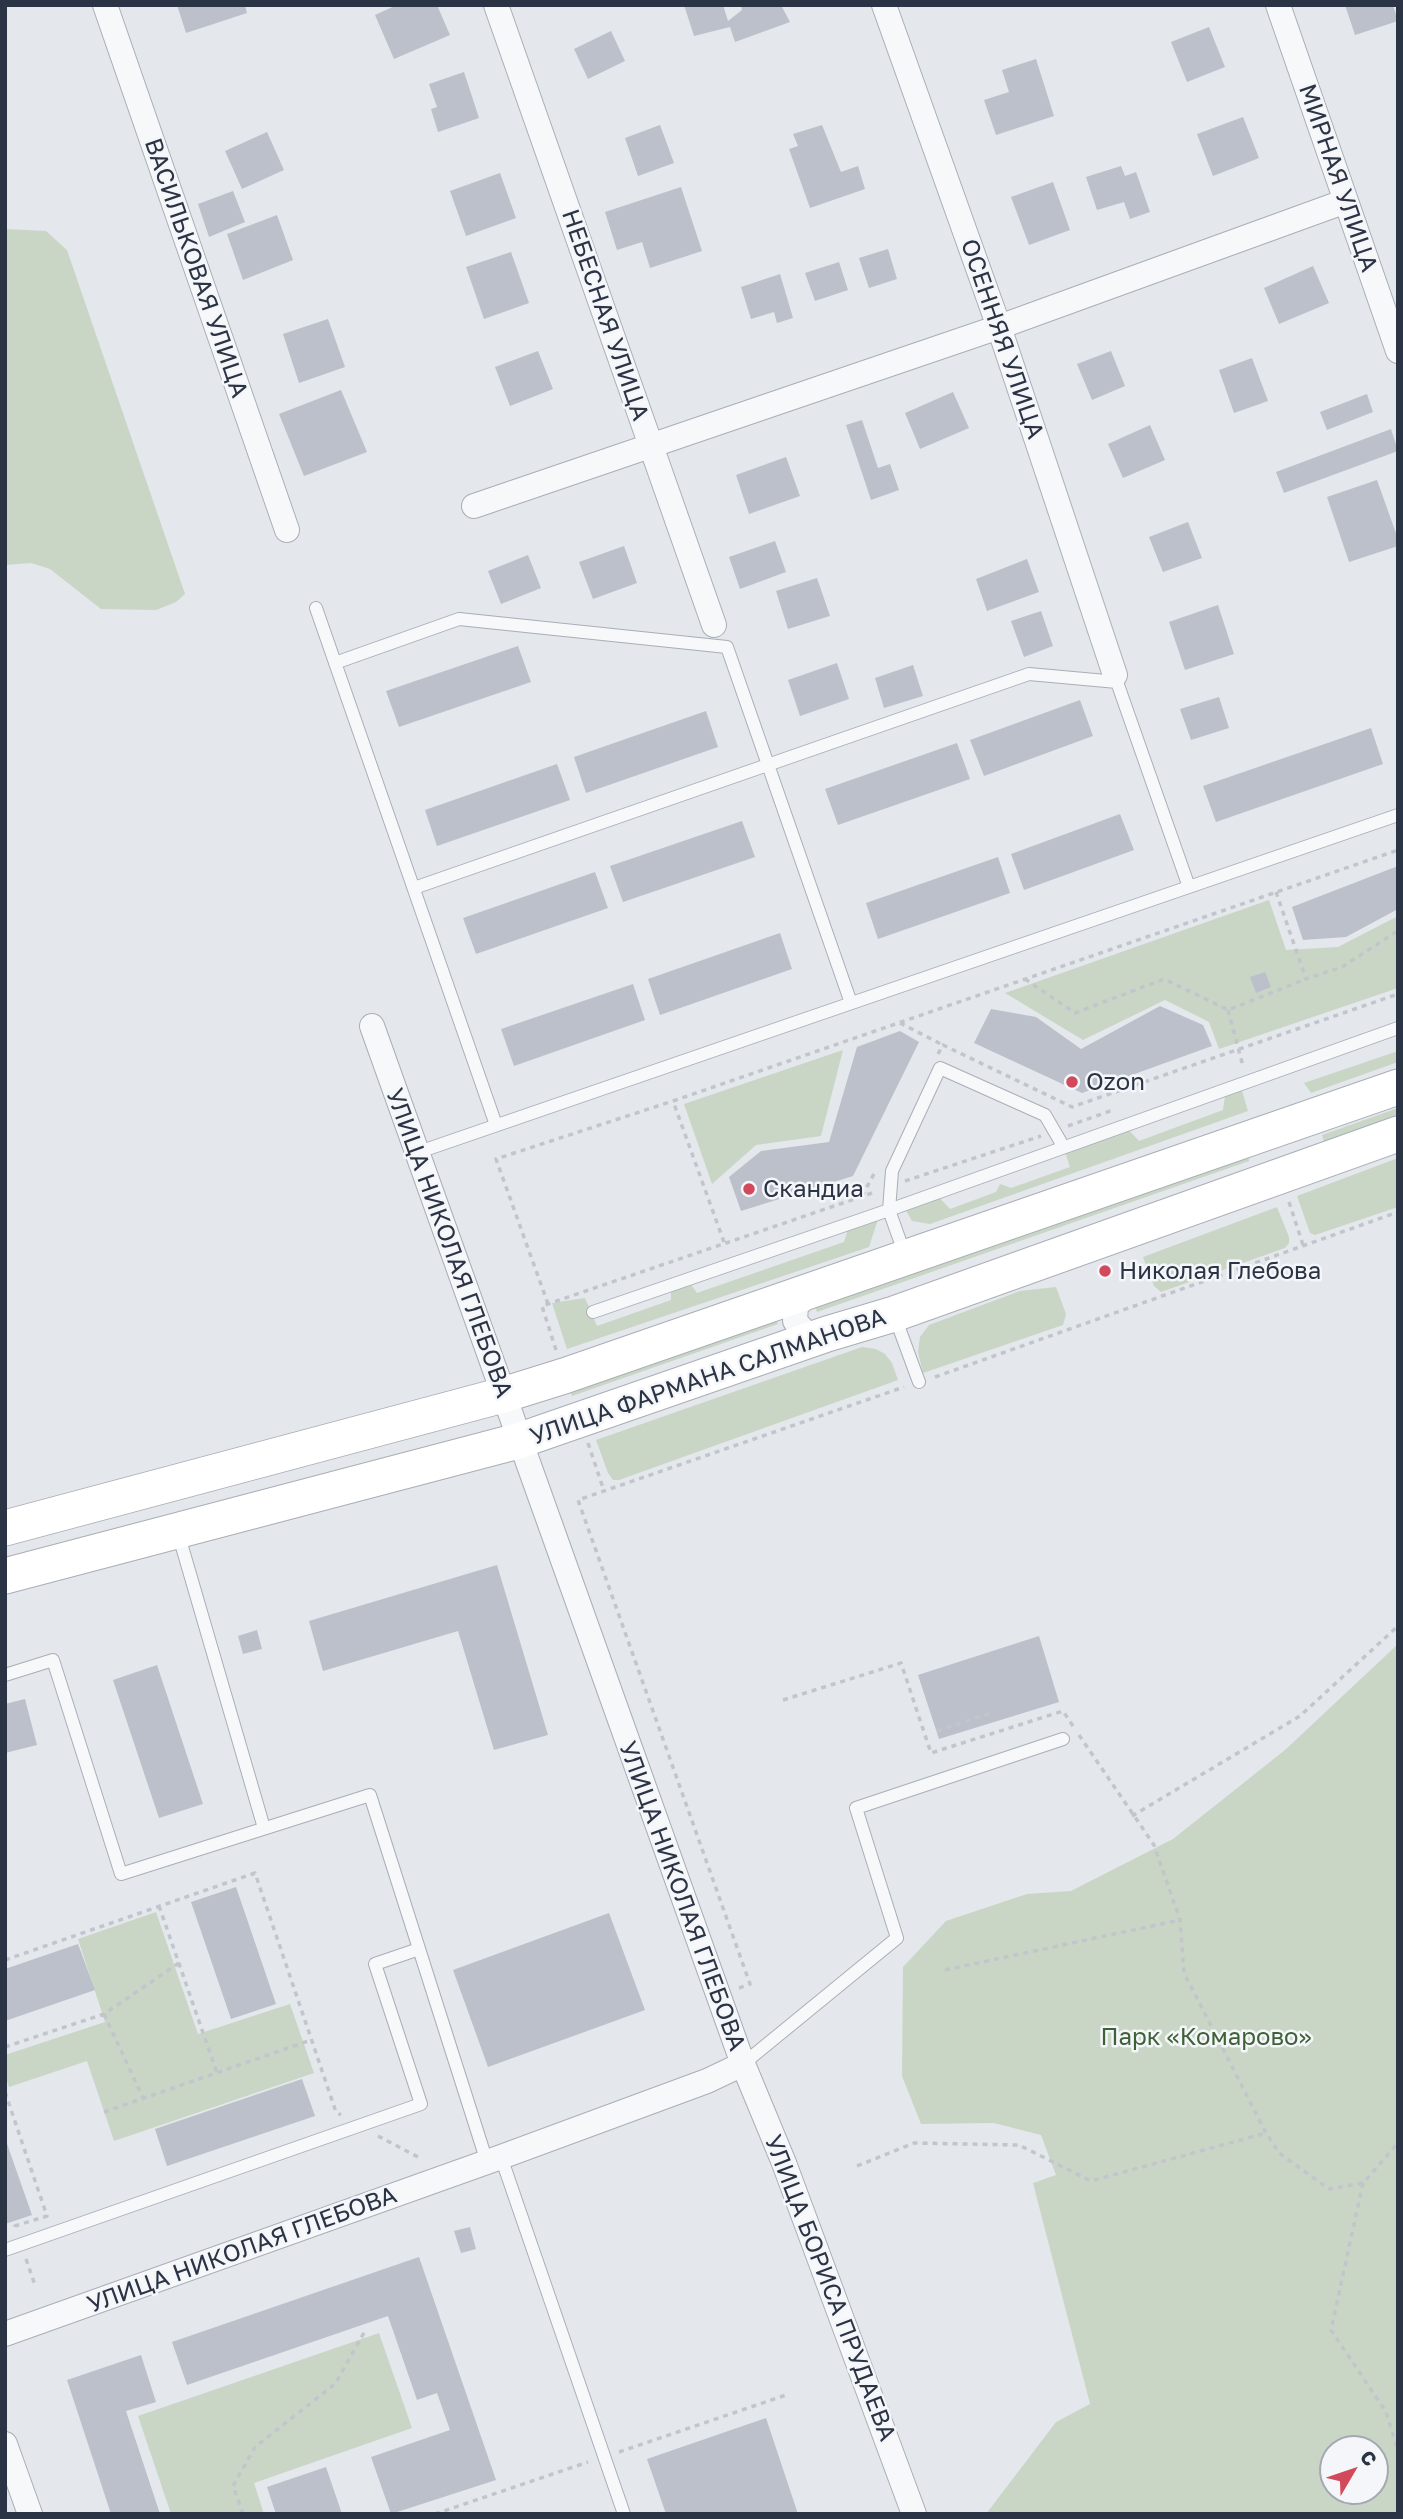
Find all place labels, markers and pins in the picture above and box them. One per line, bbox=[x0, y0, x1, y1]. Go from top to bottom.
place label: Ozon bbox=[1086, 1068, 1145, 1096]
marker: Ozon bbox=[1064, 1074, 1080, 1090]
place label: Скандиа bbox=[763, 1175, 864, 1203]
marker: Скандиа bbox=[741, 1181, 757, 1197]
place label: Николая Глебова bbox=[1119, 1257, 1321, 1285]
marker: Николая Глебова bbox=[1097, 1263, 1113, 1279]

